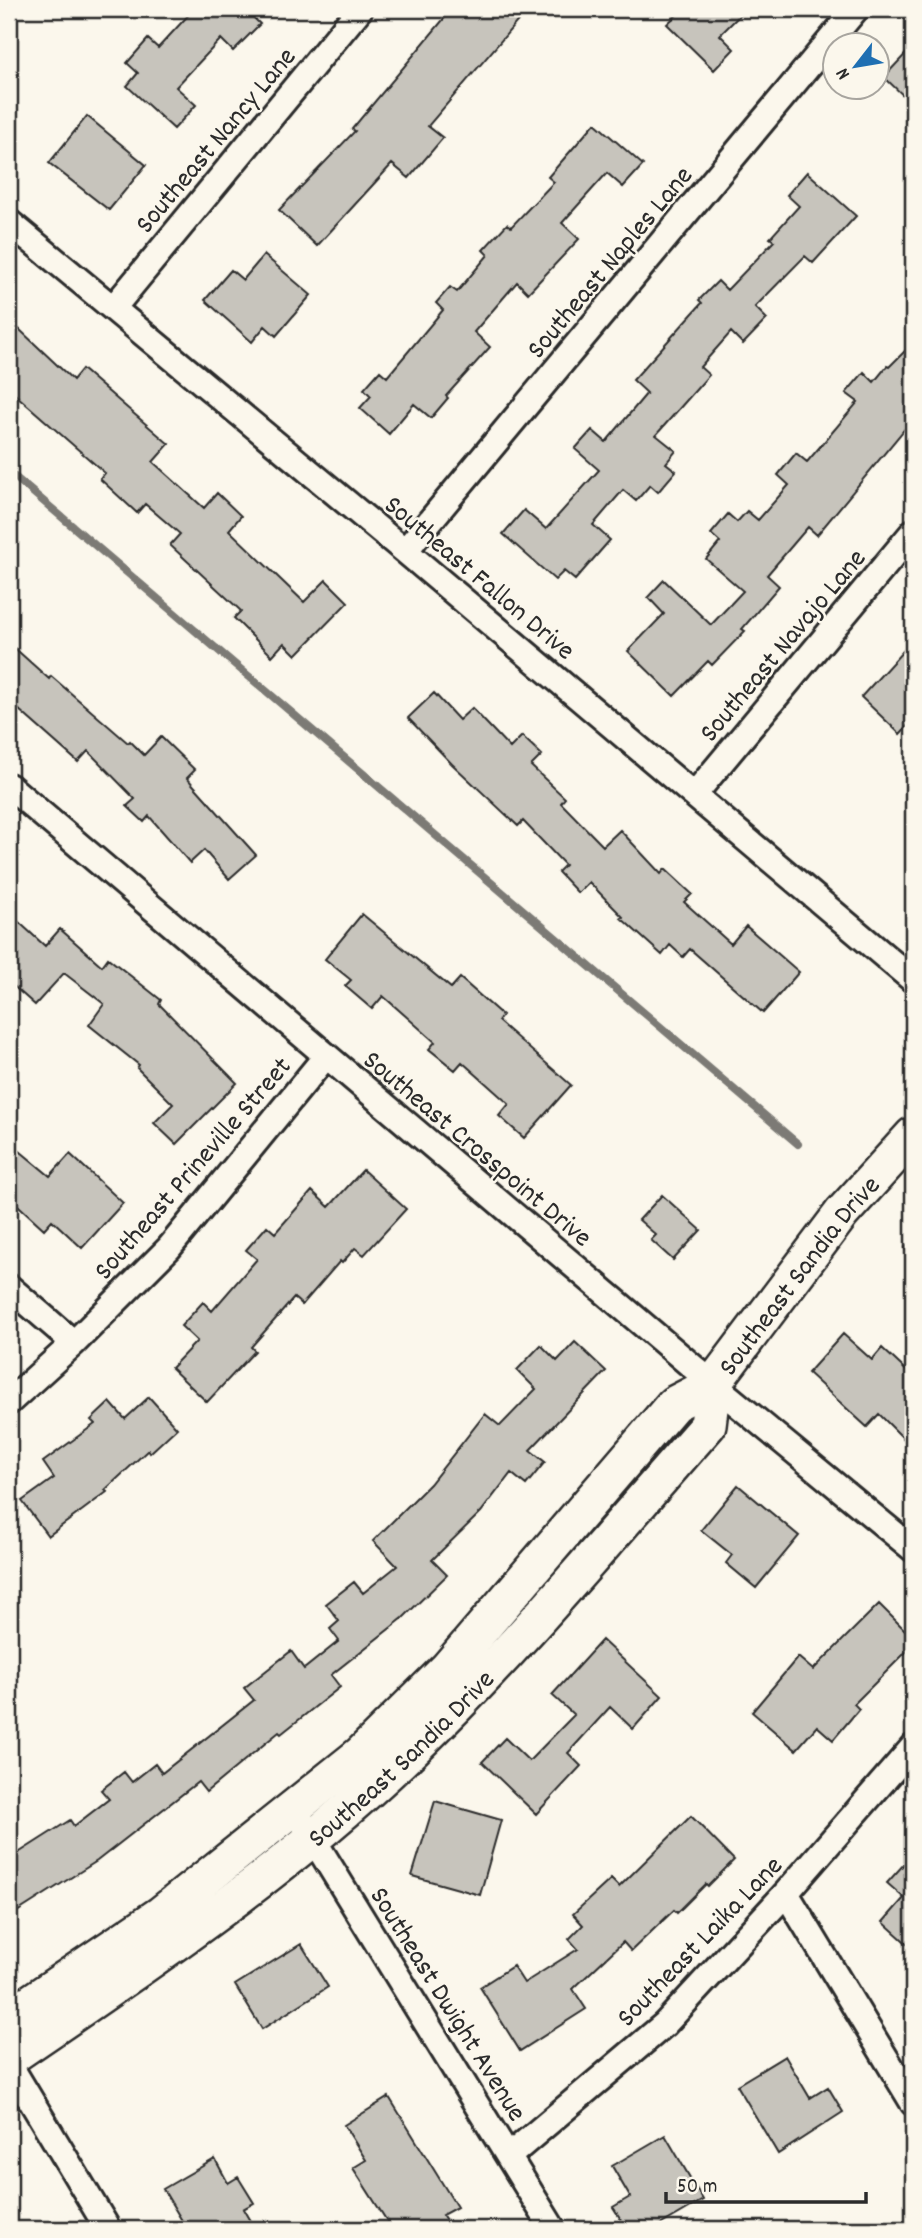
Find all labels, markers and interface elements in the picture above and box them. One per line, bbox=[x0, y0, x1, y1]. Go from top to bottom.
north arrow bbox=[820, 32, 890, 102]
street label: Southeast Nancy Lane bbox=[128, 40, 308, 244]
text: N bbox=[830, 62, 858, 84]
street label: Southeast Naples Lane bbox=[519, 159, 705, 369]
street label: Southeast Fallon Drive bbox=[373, 488, 582, 672]
street label: Southeast Navajo Lane bbox=[692, 542, 878, 753]
street label: Southeast Crosspoint Drive bbox=[352, 1043, 599, 1259]
street label: Southeast Prineville Street bbox=[86, 1050, 303, 1291]
street label: Southeast Sandia Drive bbox=[711, 1168, 892, 1386]
street label: Southeast Sandia Drive bbox=[301, 1663, 506, 1860]
street label: Southeast Laika Lane bbox=[609, 1849, 794, 2038]
street label: Southeast Dwight Avenue bbox=[357, 1881, 534, 2131]
scale bar bbox=[666, 2161, 866, 2205]
text: 50 m bbox=[677, 2173, 717, 2203]

